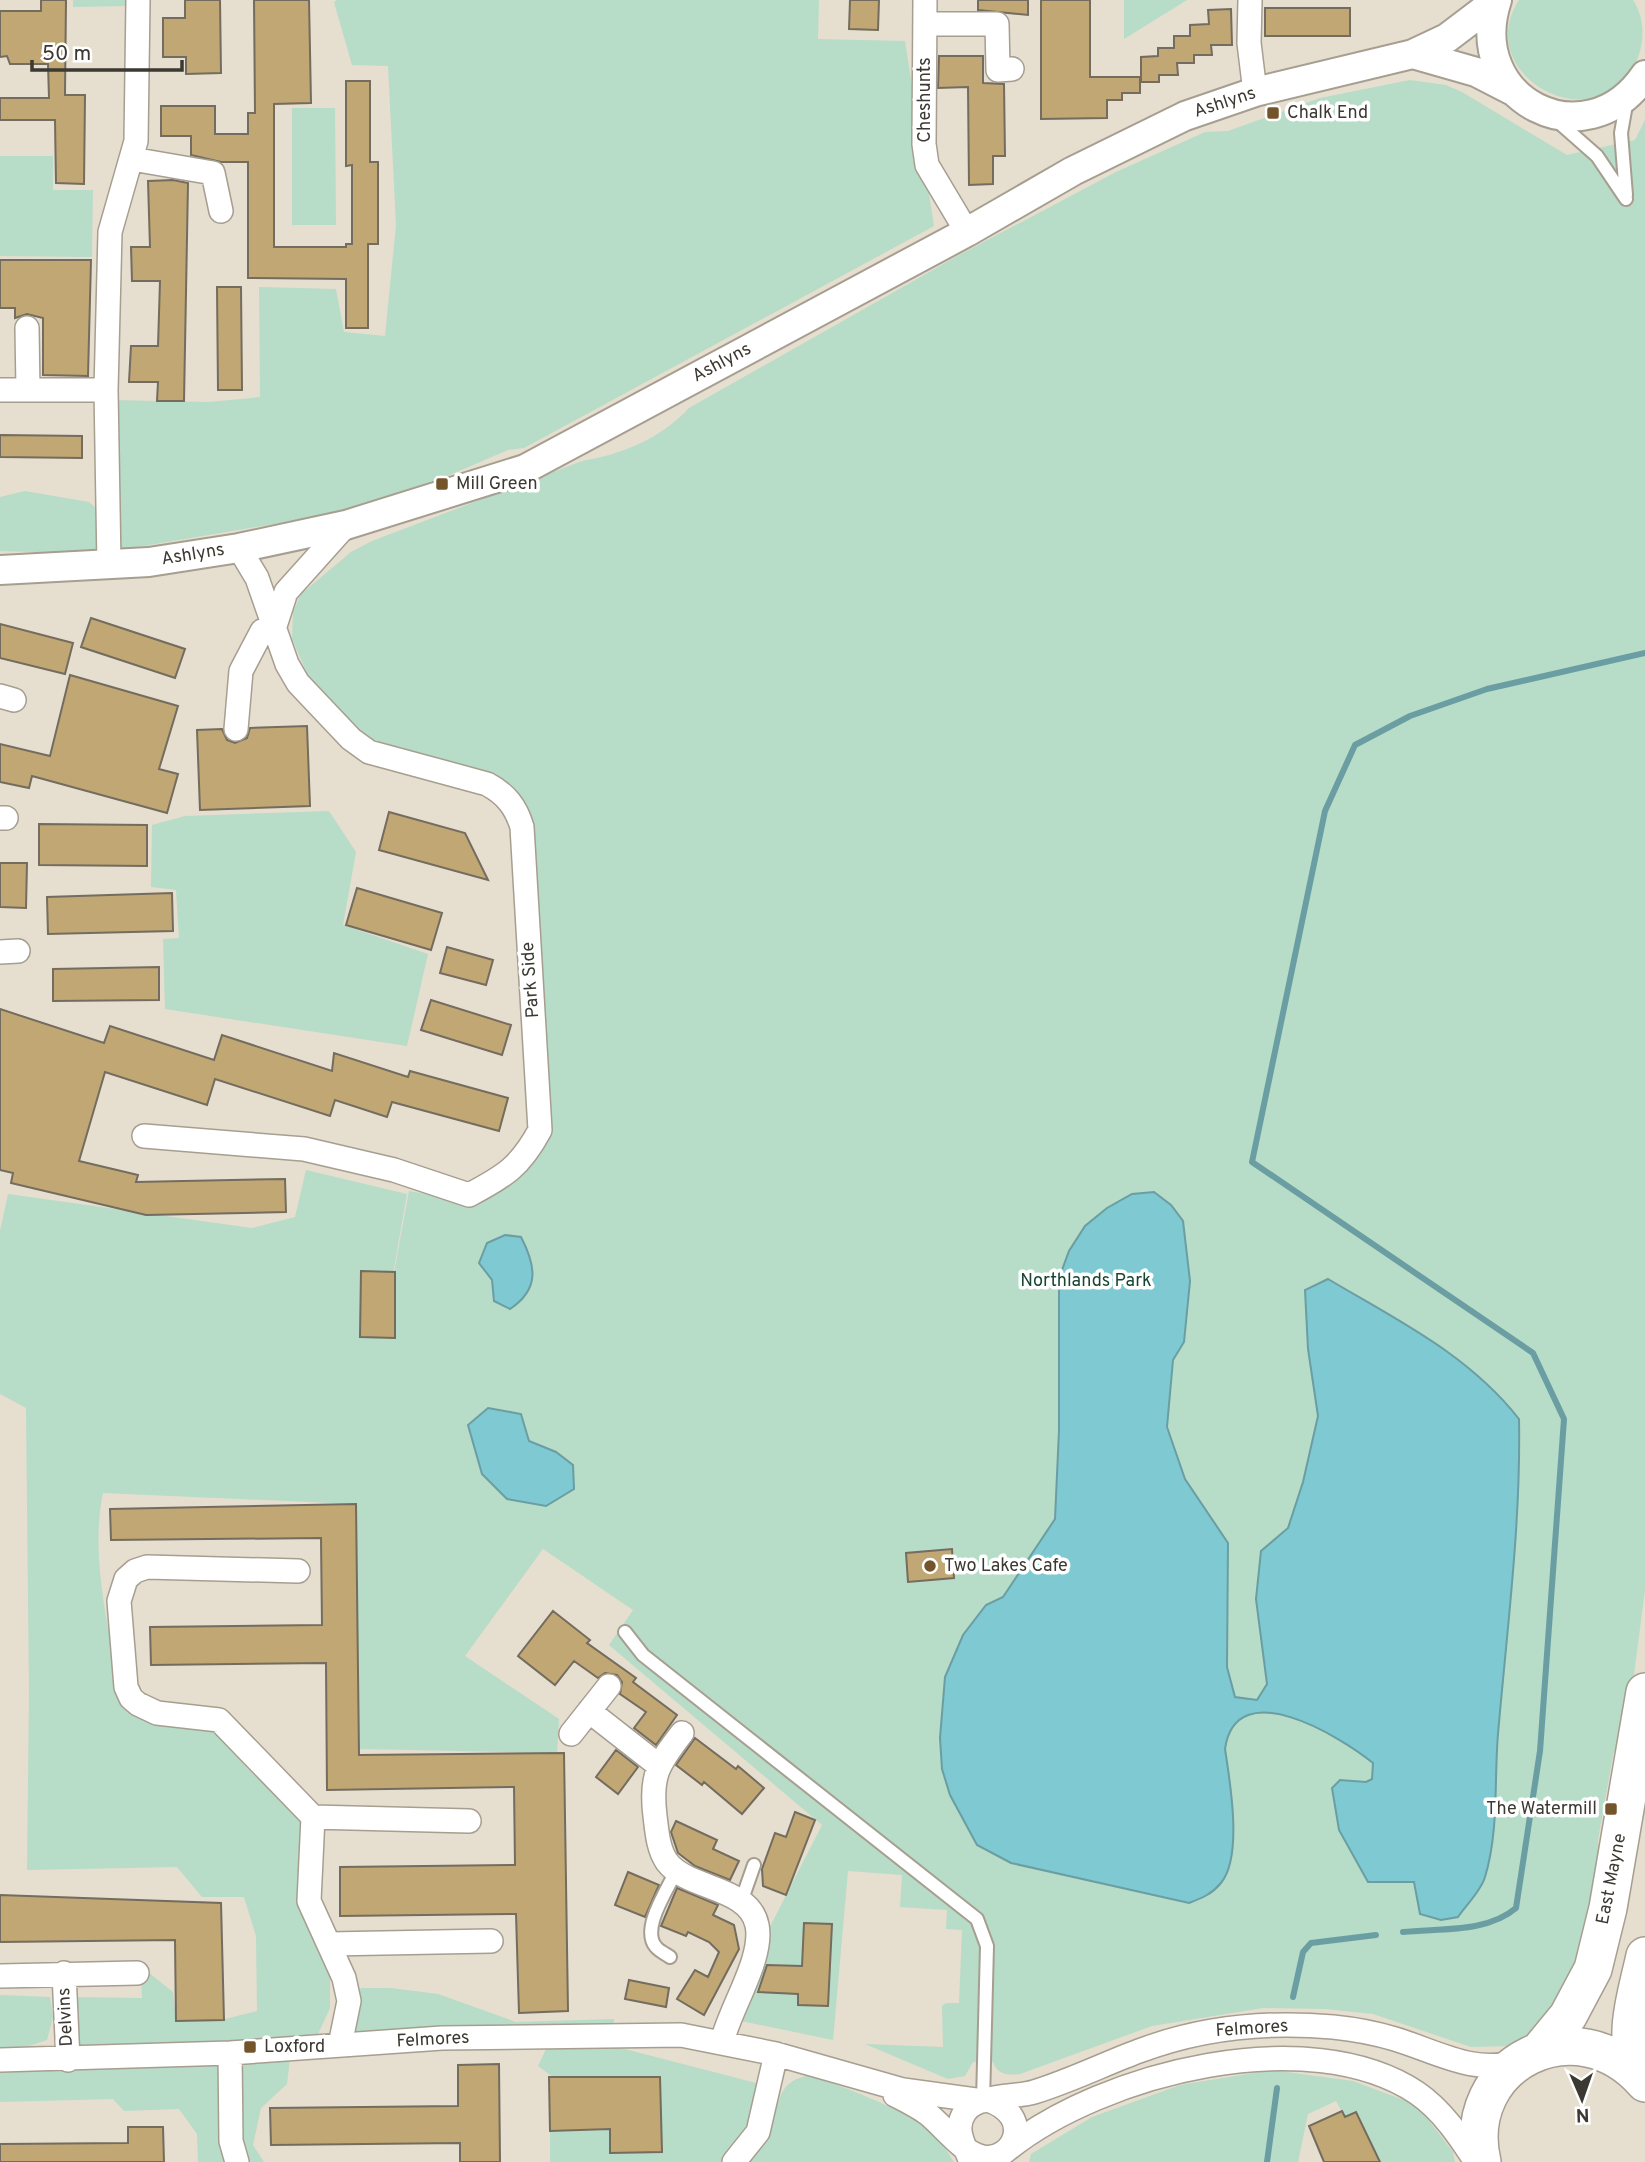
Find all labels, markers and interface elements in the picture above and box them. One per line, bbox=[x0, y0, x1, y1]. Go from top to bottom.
scale bar bbox=[32, 28, 182, 72]
text: 50 m bbox=[42, 41, 91, 68]
street label: Cheshunts bbox=[914, 57, 937, 143]
street label: Ashlyns bbox=[1191, 82, 1259, 124]
place label: Chalk End bbox=[1287, 102, 1368, 125]
marker: Chalk End bbox=[1265, 105, 1281, 121]
street label: Ashlyns bbox=[688, 338, 756, 388]
place label: Mill Green bbox=[456, 473, 538, 496]
marker: Mill Green bbox=[434, 476, 450, 492]
street label: Ashlyns bbox=[160, 539, 226, 571]
street label: Park Side bbox=[517, 941, 545, 1019]
park label: Northlands Park bbox=[1020, 1270, 1152, 1293]
place label: Two Lakes Cafe bbox=[944, 1555, 1068, 1578]
marker: Two Lakes Cafe bbox=[922, 1558, 938, 1574]
place label: The Watermill bbox=[1486, 1798, 1597, 1821]
marker: The Watermill bbox=[1603, 1801, 1619, 1817]
street label: East Mayne bbox=[1592, 1831, 1632, 1927]
street label: Delvins bbox=[53, 1987, 79, 2047]
street label: Felmores bbox=[1215, 2015, 1289, 2043]
street label: Felmores bbox=[396, 2027, 470, 2053]
place label: Loxford bbox=[264, 2036, 325, 2059]
marker: Loxford bbox=[242, 2039, 258, 2055]
north arrow bbox=[1547, 2064, 1617, 2134]
text: N bbox=[1575, 2102, 1590, 2126]

